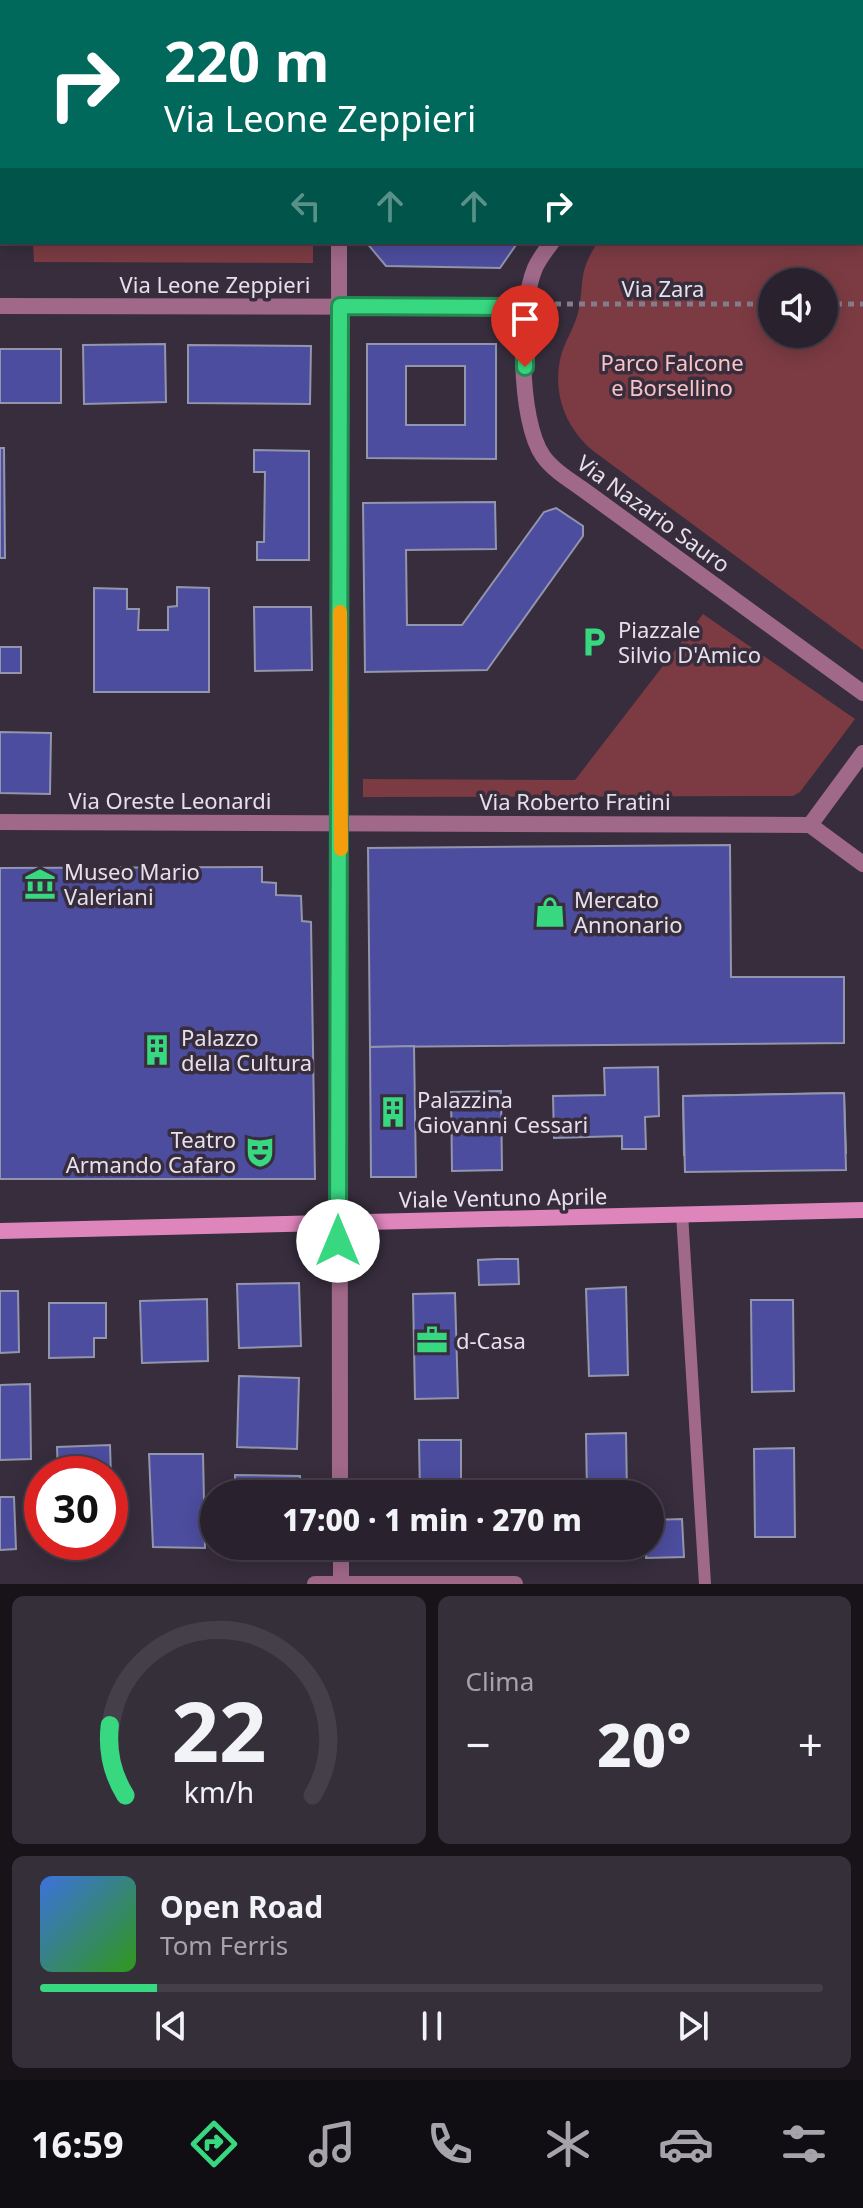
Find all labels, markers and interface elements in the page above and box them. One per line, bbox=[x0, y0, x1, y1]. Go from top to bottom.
text: 220 m bbox=[164, 22, 329, 98]
icon: right bbox=[32, 32, 136, 136]
text: Via Leone Zeppieri bbox=[164, 94, 476, 143]
icon: left bbox=[284, 184, 328, 228]
icon: ahead bbox=[368, 184, 412, 228]
icon: ahead bbox=[452, 184, 496, 228]
icon: right bbox=[536, 184, 580, 228]
map controls bbox=[758, 268, 838, 348]
button: sound bbox=[758, 268, 838, 348]
street label: Via Leone Zeppieri bbox=[120, 269, 310, 299]
street label: Via Zara bbox=[622, 273, 704, 303]
pin bbox=[491, 285, 559, 367]
icon: arrive bbox=[503, 297, 547, 341]
park label: Parco Falcone e Borsellino bbox=[600, 347, 744, 402]
street label: Via Nazario Sauro bbox=[571, 447, 737, 579]
place label: Piazzale Silvio D'Amico bbox=[618, 614, 761, 669]
parking icon: Piazzale Silvio D'Amico bbox=[577, 625, 611, 659]
street label: Via Oreste Leonardi bbox=[69, 785, 271, 815]
street label: Via Roberto Fratini bbox=[479, 786, 671, 816]
place label: Museo Mario Valeriani bbox=[64, 856, 200, 911]
museum icon: Museo Mario Valeriani bbox=[23, 867, 57, 901]
place label: Mercato Annonario bbox=[574, 884, 683, 939]
shop icon: Mercato Annonario bbox=[533, 895, 567, 929]
place label: Palazzo della Cultura bbox=[181, 1022, 312, 1077]
building icon: Palazzo della Cultura bbox=[140, 1033, 174, 1067]
place label: Palazzina Giovanni Cessari bbox=[417, 1084, 588, 1139]
building icon: Palazzina Giovanni Cessari bbox=[376, 1095, 410, 1129]
place label: Teatro Armando Cafaro bbox=[66, 1124, 236, 1179]
theatre icon: Teatro Armando Cafaro bbox=[243, 1135, 277, 1169]
street label: Viale Ventuno Aprile bbox=[399, 1180, 607, 1214]
position arrow bbox=[296, 1199, 380, 1283]
office icon: d-Casa bbox=[415, 1323, 449, 1357]
place label: d-Casa bbox=[456, 1325, 526, 1355]
speed limit sign: 30 bbox=[24, 1456, 128, 1560]
text: 17:00 · 1 min · 270 m bbox=[282, 1499, 582, 1540]
text: Clima bbox=[466, 1663, 534, 1699]
text: 22 bbox=[171, 1673, 266, 1786]
text: 20° bbox=[597, 1703, 692, 1785]
text: − bbox=[466, 1714, 491, 1774]
text: + bbox=[798, 1714, 823, 1774]
text: km/h bbox=[184, 1772, 254, 1811]
text: Open Road bbox=[160, 1886, 323, 1927]
text: Tom Ferris bbox=[160, 1927, 288, 1963]
icon: previous bbox=[149, 2004, 193, 2048]
icon: pause bbox=[410, 2004, 454, 2048]
icon: next bbox=[671, 2004, 715, 2048]
icon: directions bbox=[186, 2116, 242, 2172]
icon: music bbox=[304, 2116, 360, 2172]
icon: phone bbox=[422, 2116, 478, 2172]
icon: climate bbox=[540, 2116, 596, 2172]
icon: car bbox=[658, 2116, 714, 2172]
icon: filters bbox=[776, 2116, 832, 2172]
text: 16:59 bbox=[31, 2120, 124, 2169]

